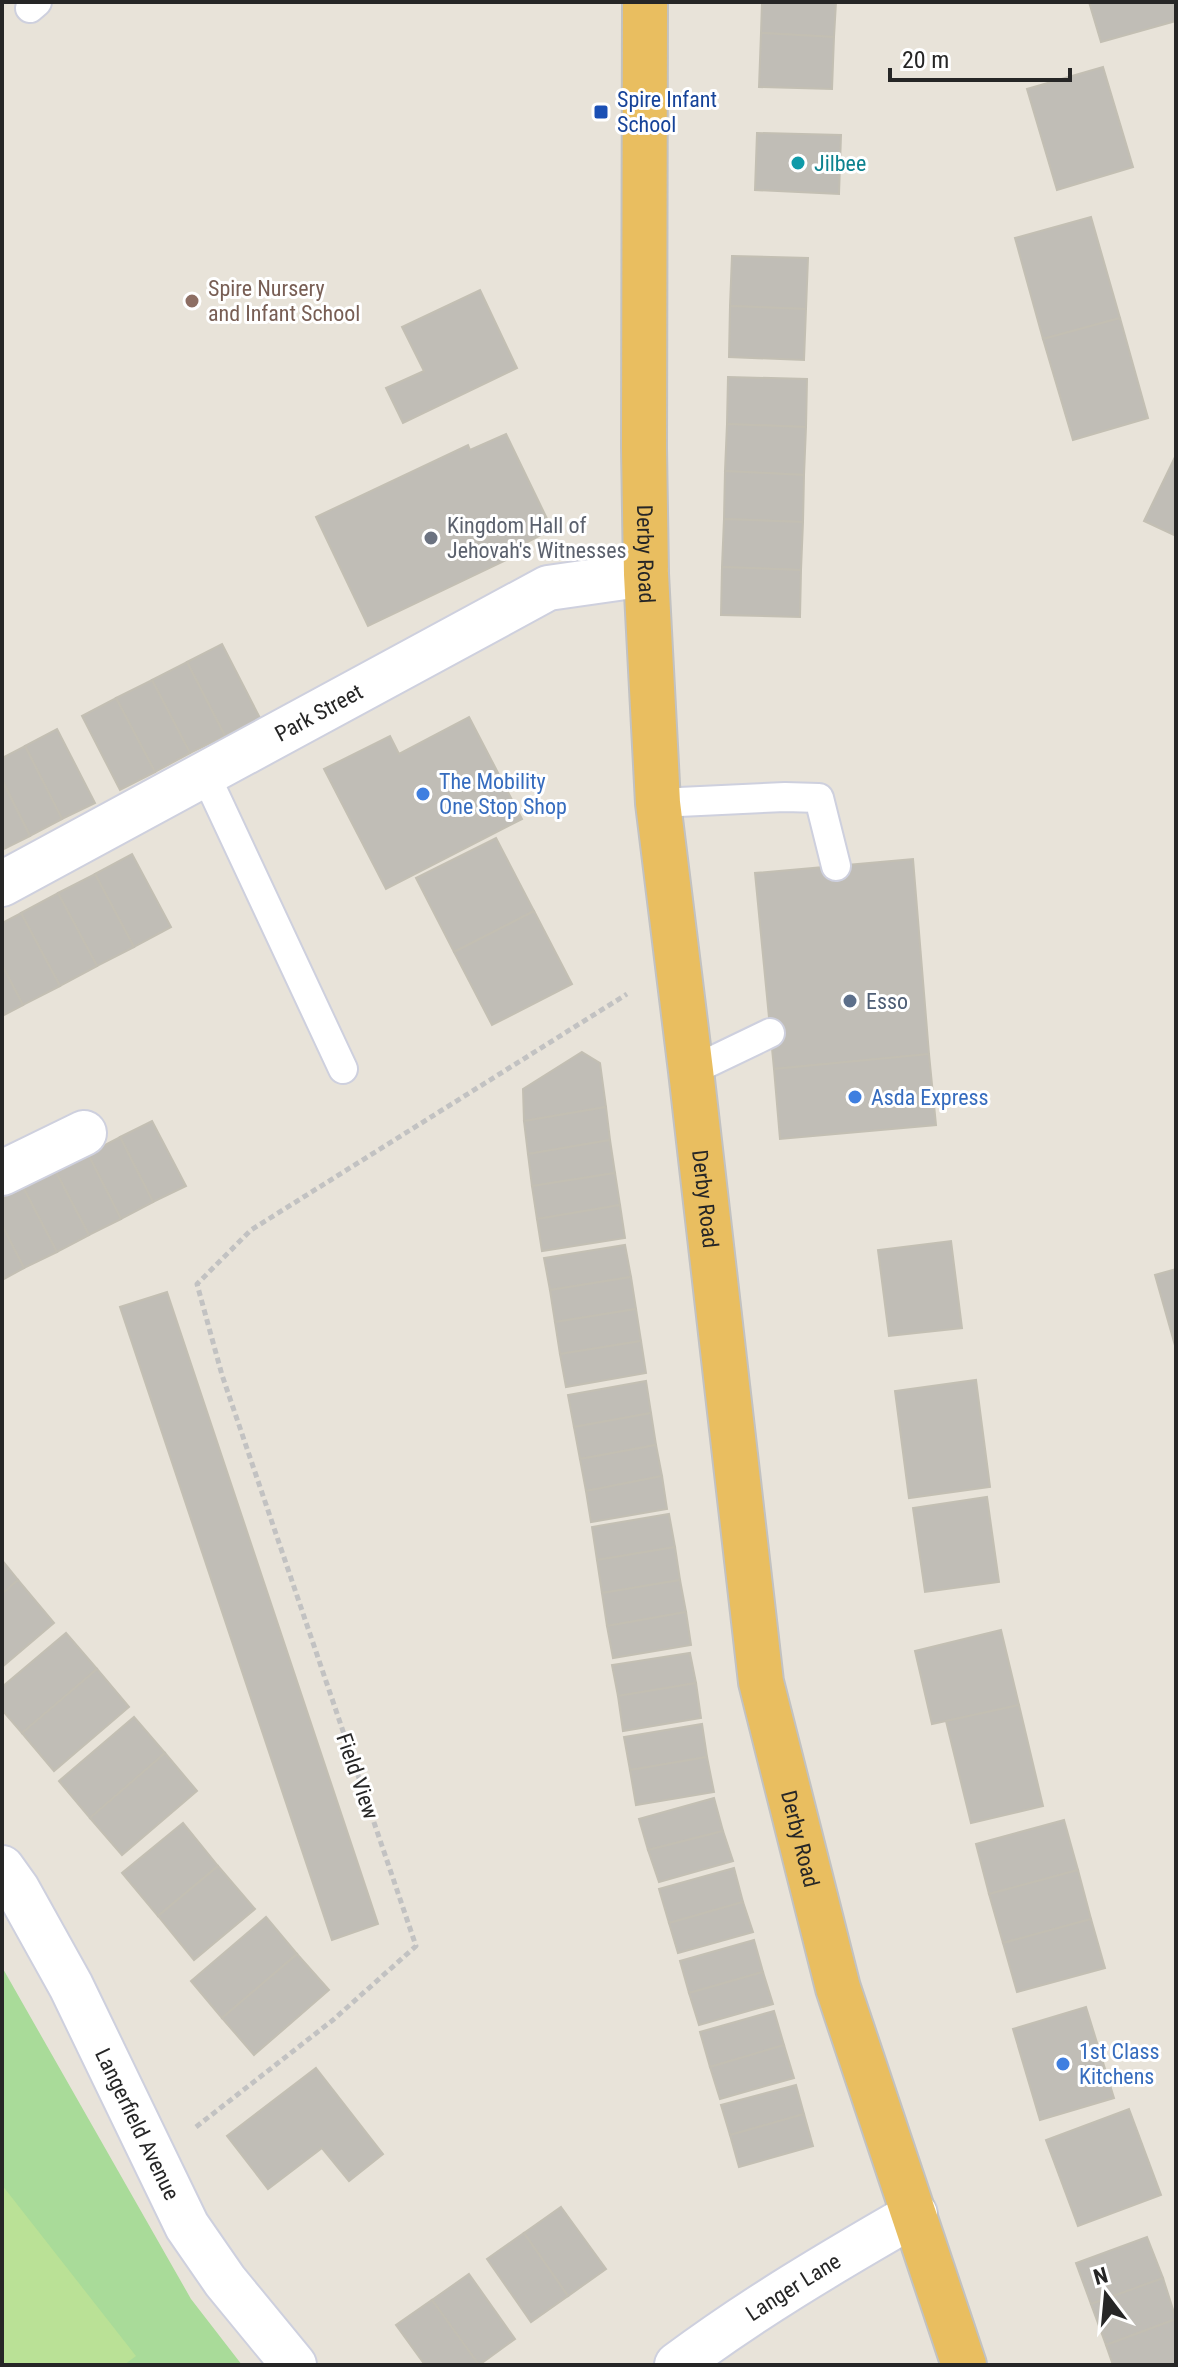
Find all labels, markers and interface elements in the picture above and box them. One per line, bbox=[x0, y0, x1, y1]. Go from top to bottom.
scale bar bbox=[890, 32, 1070, 82]
text: 20 m bbox=[902, 46, 949, 74]
place label: Spire Infant School bbox=[617, 87, 717, 137]
marker: Spire Infant School bbox=[592, 103, 610, 121]
place label: Jilbee bbox=[814, 151, 866, 176]
marker: Jilbee bbox=[789, 154, 807, 172]
place label: Spire Nursery and Infant School bbox=[208, 276, 360, 326]
marker: Spire Nursery and Infant School bbox=[183, 292, 201, 310]
street label: Derby Road bbox=[632, 504, 660, 604]
place label: Kingdom Hall of Jehovah's Witnesses bbox=[447, 513, 627, 563]
marker: Kingdom Hall of Jehovah's Witnesses bbox=[422, 529, 440, 547]
street label: Park Street bbox=[271, 679, 367, 747]
place label: The Mobility One Stop Shop bbox=[439, 769, 567, 819]
marker: The Mobility One Stop Shop bbox=[414, 785, 432, 803]
place label: Esso bbox=[866, 989, 908, 1014]
marker: Esso bbox=[841, 992, 859, 1010]
place label: Asda Express bbox=[871, 1085, 989, 1110]
marker: Asda Express bbox=[846, 1088, 864, 1106]
street label: Derby Road bbox=[687, 1148, 723, 1249]
street label: Field View bbox=[331, 1730, 384, 1822]
street label: Derby Road bbox=[776, 1788, 824, 1890]
place label: 1st Class Kitchens bbox=[1079, 2039, 1160, 2089]
street label: Langerfield Avenue bbox=[90, 2044, 184, 2204]
marker: 1st Class Kitchens bbox=[1054, 2055, 1072, 2073]
street label: Langer Lane bbox=[741, 2248, 845, 2326]
north arrow bbox=[1066, 2255, 1146, 2335]
text: N bbox=[1091, 2262, 1111, 2290]

